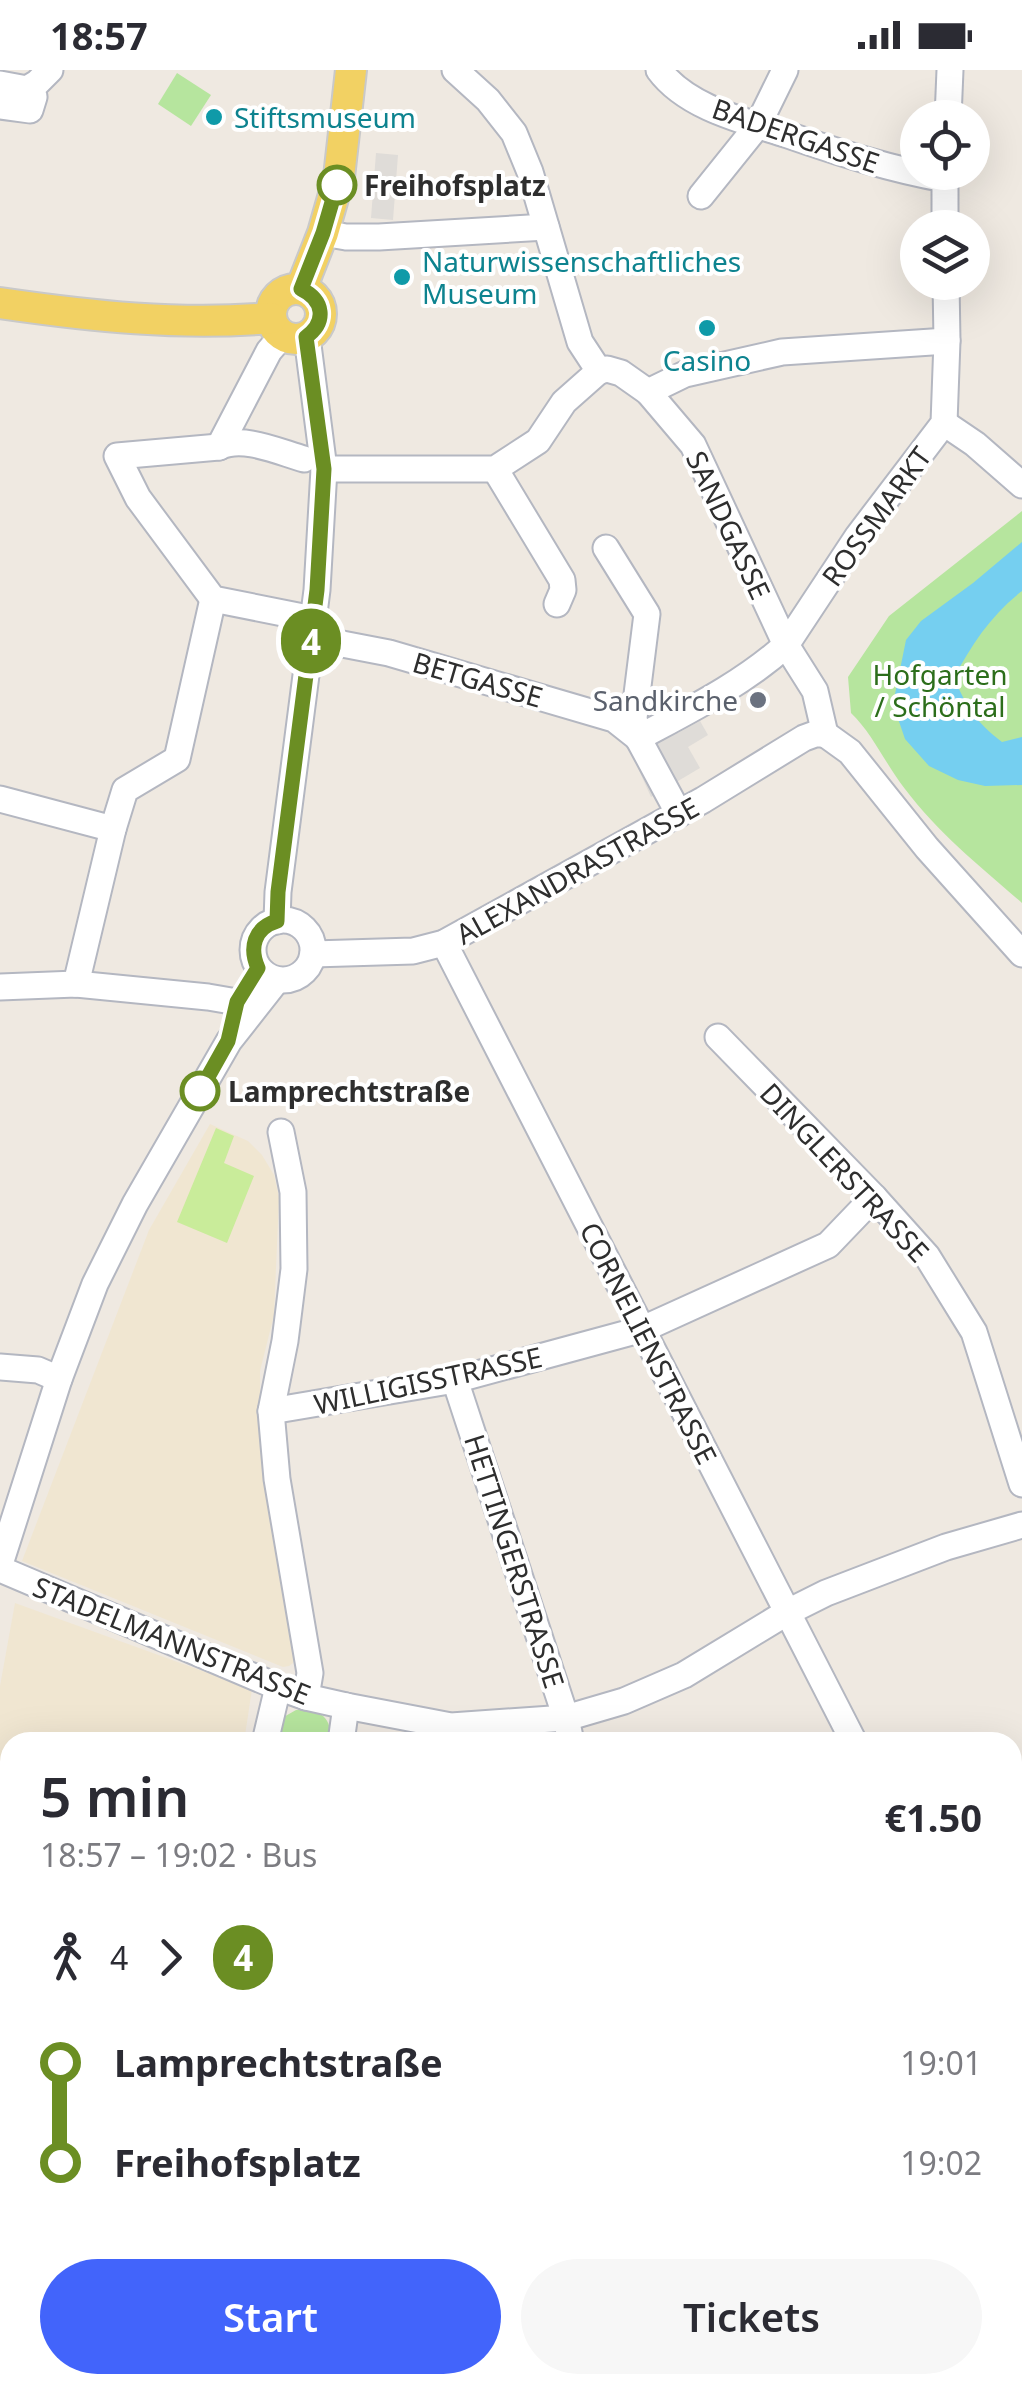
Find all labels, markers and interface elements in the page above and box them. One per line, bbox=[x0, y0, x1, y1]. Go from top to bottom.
text: 18:57 bbox=[50, 9, 148, 61]
street label: BADERGASSE bbox=[708, 89, 884, 181]
place label: Stiftsmuseum bbox=[234, 98, 416, 136]
map controls bbox=[900, 100, 990, 300]
button: locate bbox=[900, 100, 990, 190]
marker: Stiftsmuseum bbox=[203, 106, 225, 128]
marker: Freihofsplatz bbox=[318, 166, 356, 204]
place label: Freihofsplatz bbox=[364, 166, 546, 204]
button: layers bbox=[900, 210, 990, 300]
place label: Naturwissenschaftliches Museum bbox=[422, 242, 741, 312]
marker: Naturwissenschaftliches Museum bbox=[391, 266, 413, 288]
marker: Casino bbox=[696, 317, 718, 339]
place label: Casino bbox=[663, 341, 751, 379]
street label: ROSSMARKT bbox=[813, 438, 940, 593]
street label: SANDGASSE bbox=[678, 445, 780, 605]
line badge: 4 bbox=[278, 608, 344, 674]
text: 4 bbox=[301, 618, 321, 665]
street label: BETGASSE bbox=[409, 642, 547, 716]
park label: Hofgarten / Schöntal bbox=[872, 655, 1008, 725]
place label: Sandkirche bbox=[593, 681, 738, 719]
marker: Sandkirche bbox=[747, 689, 769, 711]
street label: ALEXANDRASTRASSE bbox=[449, 787, 705, 953]
marker: Lamprechtstraße bbox=[181, 1072, 219, 1110]
place label: Lamprechtstraße bbox=[228, 1072, 470, 1110]
street label: DINGLERSTRASSE bbox=[752, 1074, 938, 1270]
street label: CORNELIENSTRASSE bbox=[571, 1215, 727, 1471]
street label: WILLIGISSTRASSE bbox=[310, 1337, 546, 1423]
street label: HETTINGERSTRASSE bbox=[456, 1429, 574, 1693]
street label: STADELMANNSTRASSE bbox=[28, 1567, 316, 1713]
text: 5 min bbox=[40, 1758, 189, 1833]
text: €1.50 bbox=[884, 1791, 982, 1843]
text: 18:57 – 19:02 · Bus bbox=[40, 1833, 317, 1876]
icon: walk bbox=[40, 1930, 95, 1985]
icon: forward bbox=[143, 1930, 198, 1985]
text: 4 bbox=[233, 1934, 253, 1981]
text: 4 bbox=[110, 1936, 128, 1979]
text: Lamprechtstraße bbox=[114, 2036, 443, 2088]
text: 19:01 bbox=[900, 2041, 982, 2084]
text: Freihofsplatz bbox=[114, 2136, 361, 2188]
text: 19:02 bbox=[900, 2141, 982, 2184]
button: Start bbox=[40, 2259, 501, 2374]
button: Tickets bbox=[521, 2259, 982, 2374]

